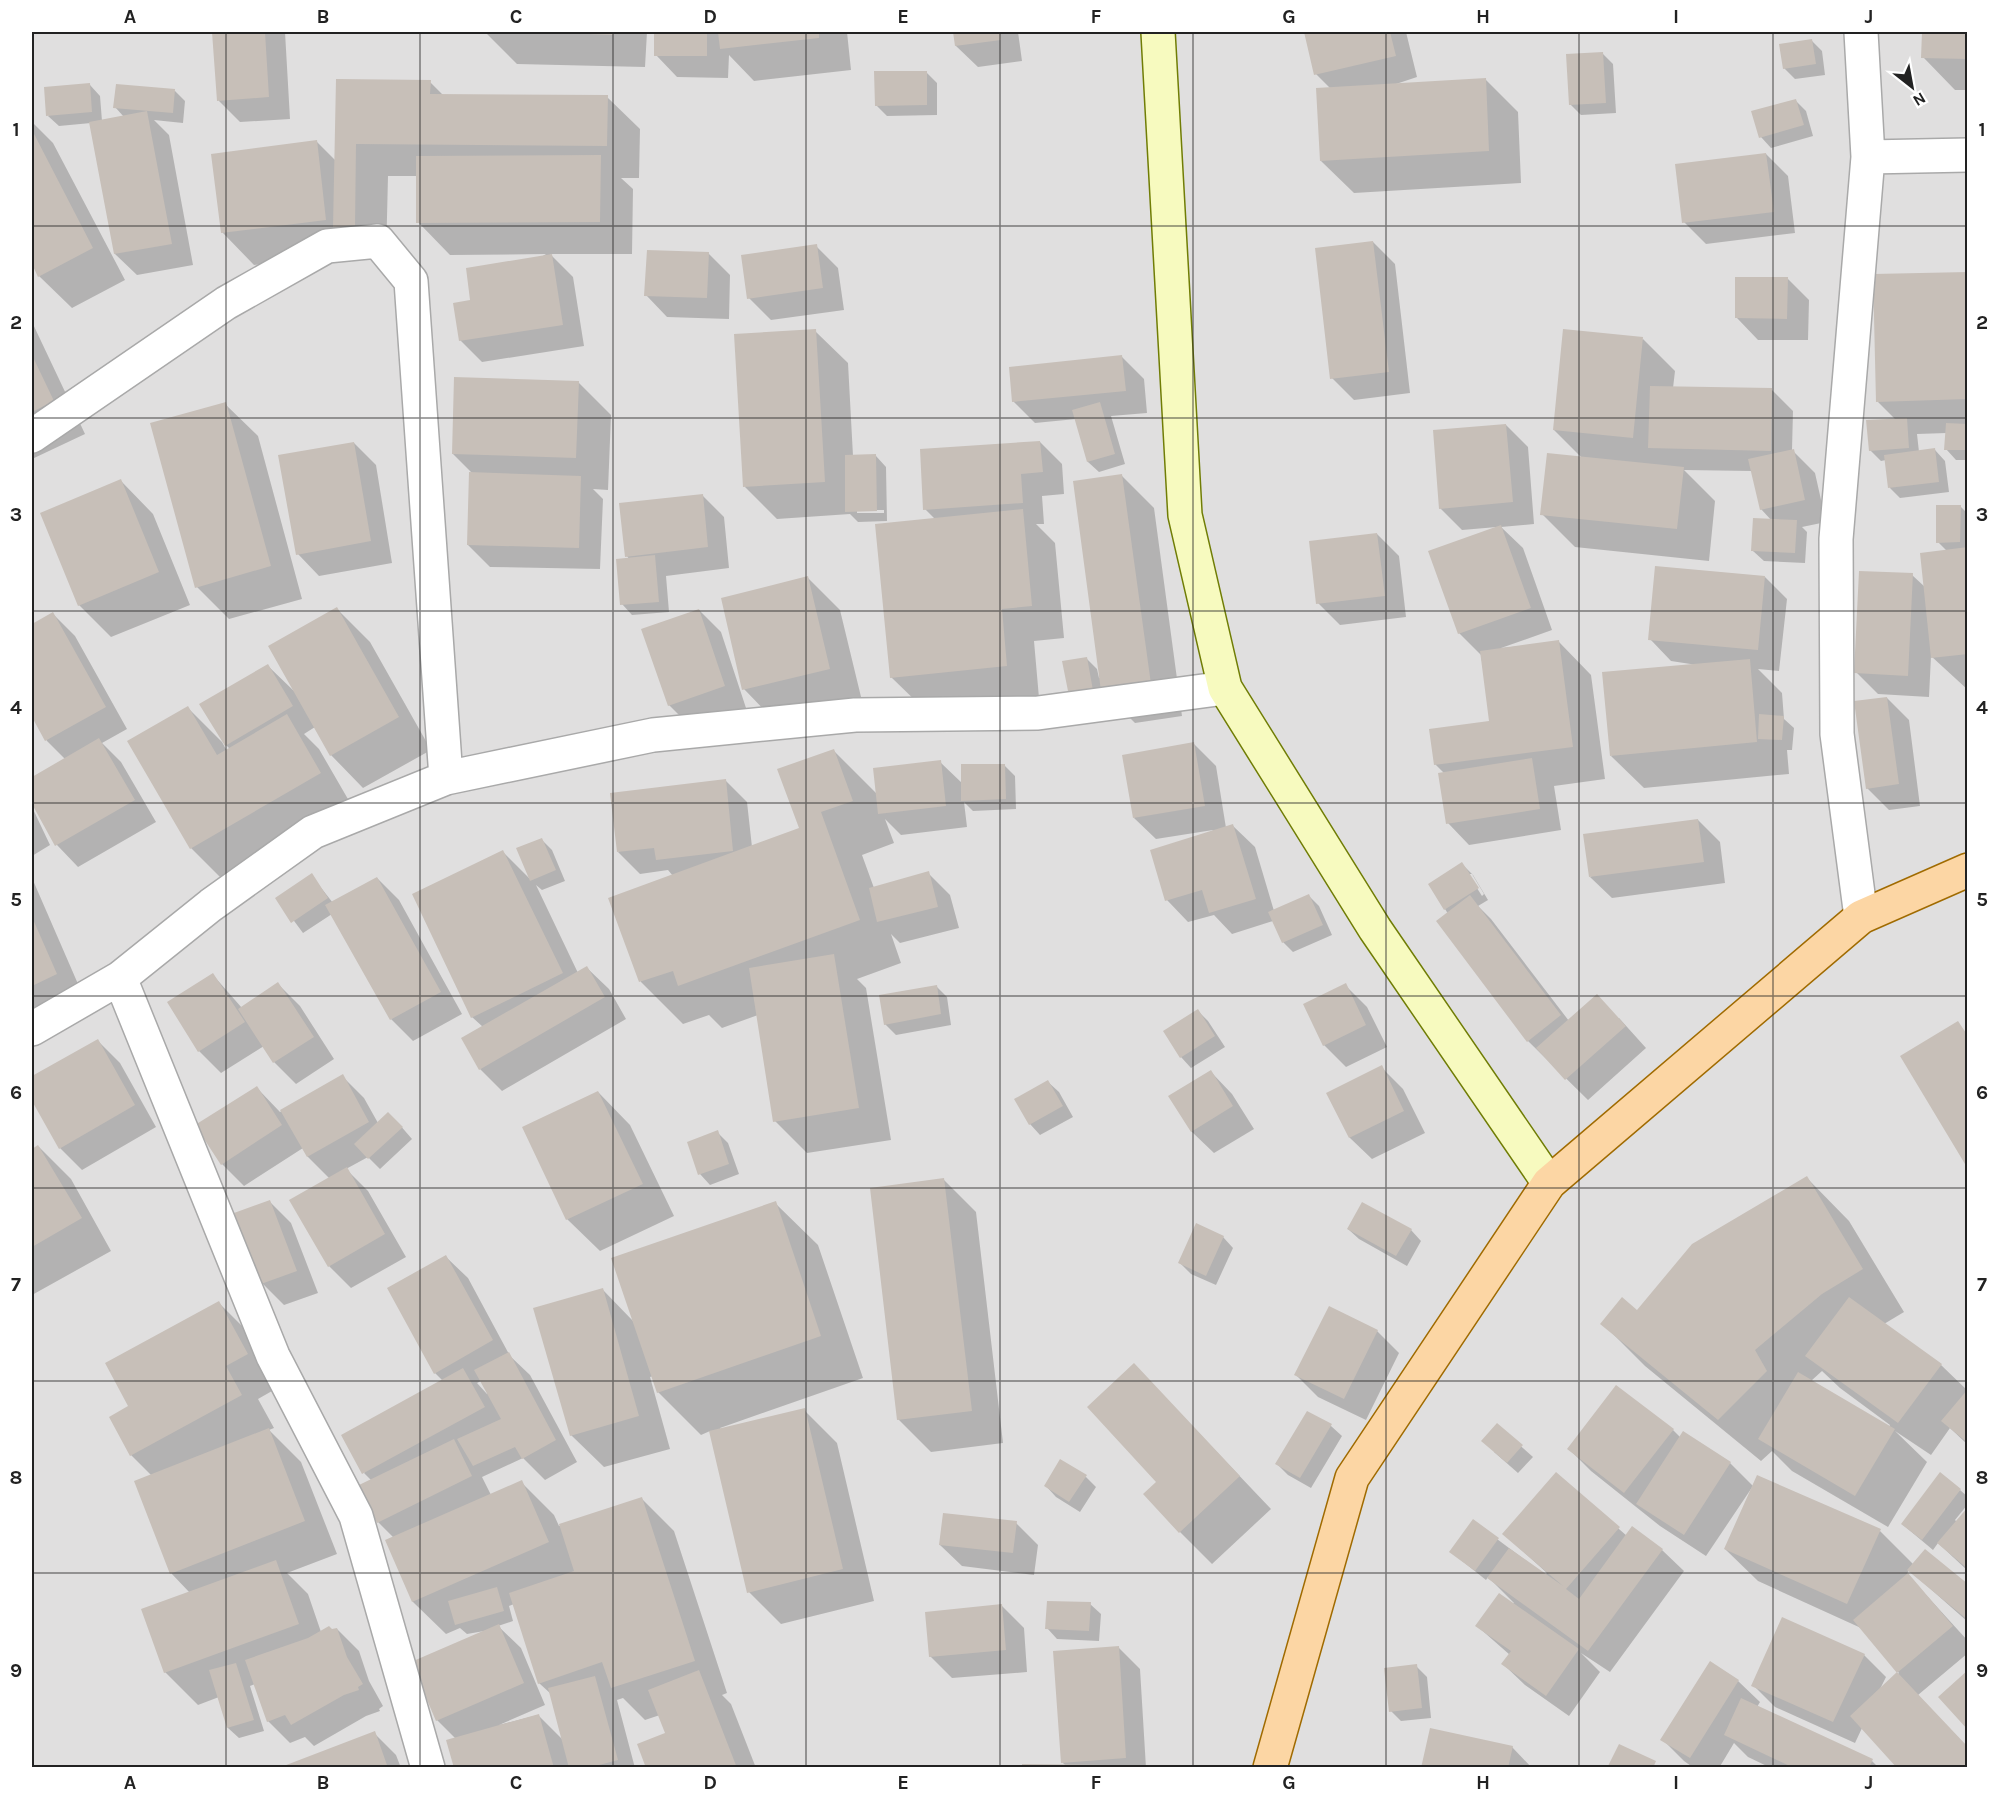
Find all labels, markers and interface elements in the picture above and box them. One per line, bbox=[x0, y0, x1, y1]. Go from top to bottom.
text: A bbox=[124, 5, 137, 28]
text: B bbox=[317, 5, 329, 28]
text: C bbox=[510, 5, 522, 28]
text: D bbox=[703, 5, 717, 28]
text: E bbox=[897, 5, 909, 28]
text: F bbox=[1091, 5, 1102, 28]
text: G bbox=[1282, 5, 1296, 28]
text: H bbox=[1476, 5, 1490, 28]
text: I bbox=[1673, 5, 1679, 28]
text: J bbox=[1865, 5, 1873, 28]
north arrow bbox=[1882, 57, 1942, 117]
text: N bbox=[1910, 88, 1929, 111]
text: 1 bbox=[12, 118, 20, 141]
text: 1 bbox=[1978, 118, 1986, 141]
text: 2 bbox=[10, 311, 22, 334]
text: 2 bbox=[1976, 311, 1988, 334]
text: 3 bbox=[10, 503, 22, 526]
text: 3 bbox=[1976, 503, 1988, 526]
text: 4 bbox=[10, 696, 22, 719]
text: 4 bbox=[1976, 696, 1988, 719]
text: 5 bbox=[10, 888, 22, 911]
text: 5 bbox=[1976, 888, 1988, 911]
text: 6 bbox=[10, 1081, 22, 1104]
text: 6 bbox=[1976, 1081, 1988, 1104]
text: 7 bbox=[11, 1273, 21, 1296]
text: 7 bbox=[1977, 1273, 1987, 1296]
text: 8 bbox=[10, 1466, 22, 1489]
text: 8 bbox=[1976, 1466, 1988, 1489]
text: 9 bbox=[10, 1659, 22, 1682]
text: 9 bbox=[1976, 1659, 1988, 1682]
text: A bbox=[124, 1771, 137, 1794]
text: B bbox=[317, 1771, 329, 1794]
text: C bbox=[510, 1771, 522, 1794]
text: D bbox=[703, 1771, 717, 1794]
text: E bbox=[897, 1771, 909, 1794]
text: F bbox=[1091, 1771, 1102, 1794]
text: G bbox=[1282, 1771, 1296, 1794]
text: H bbox=[1476, 1771, 1490, 1794]
text: I bbox=[1673, 1771, 1679, 1794]
text: J bbox=[1865, 1771, 1873, 1794]

